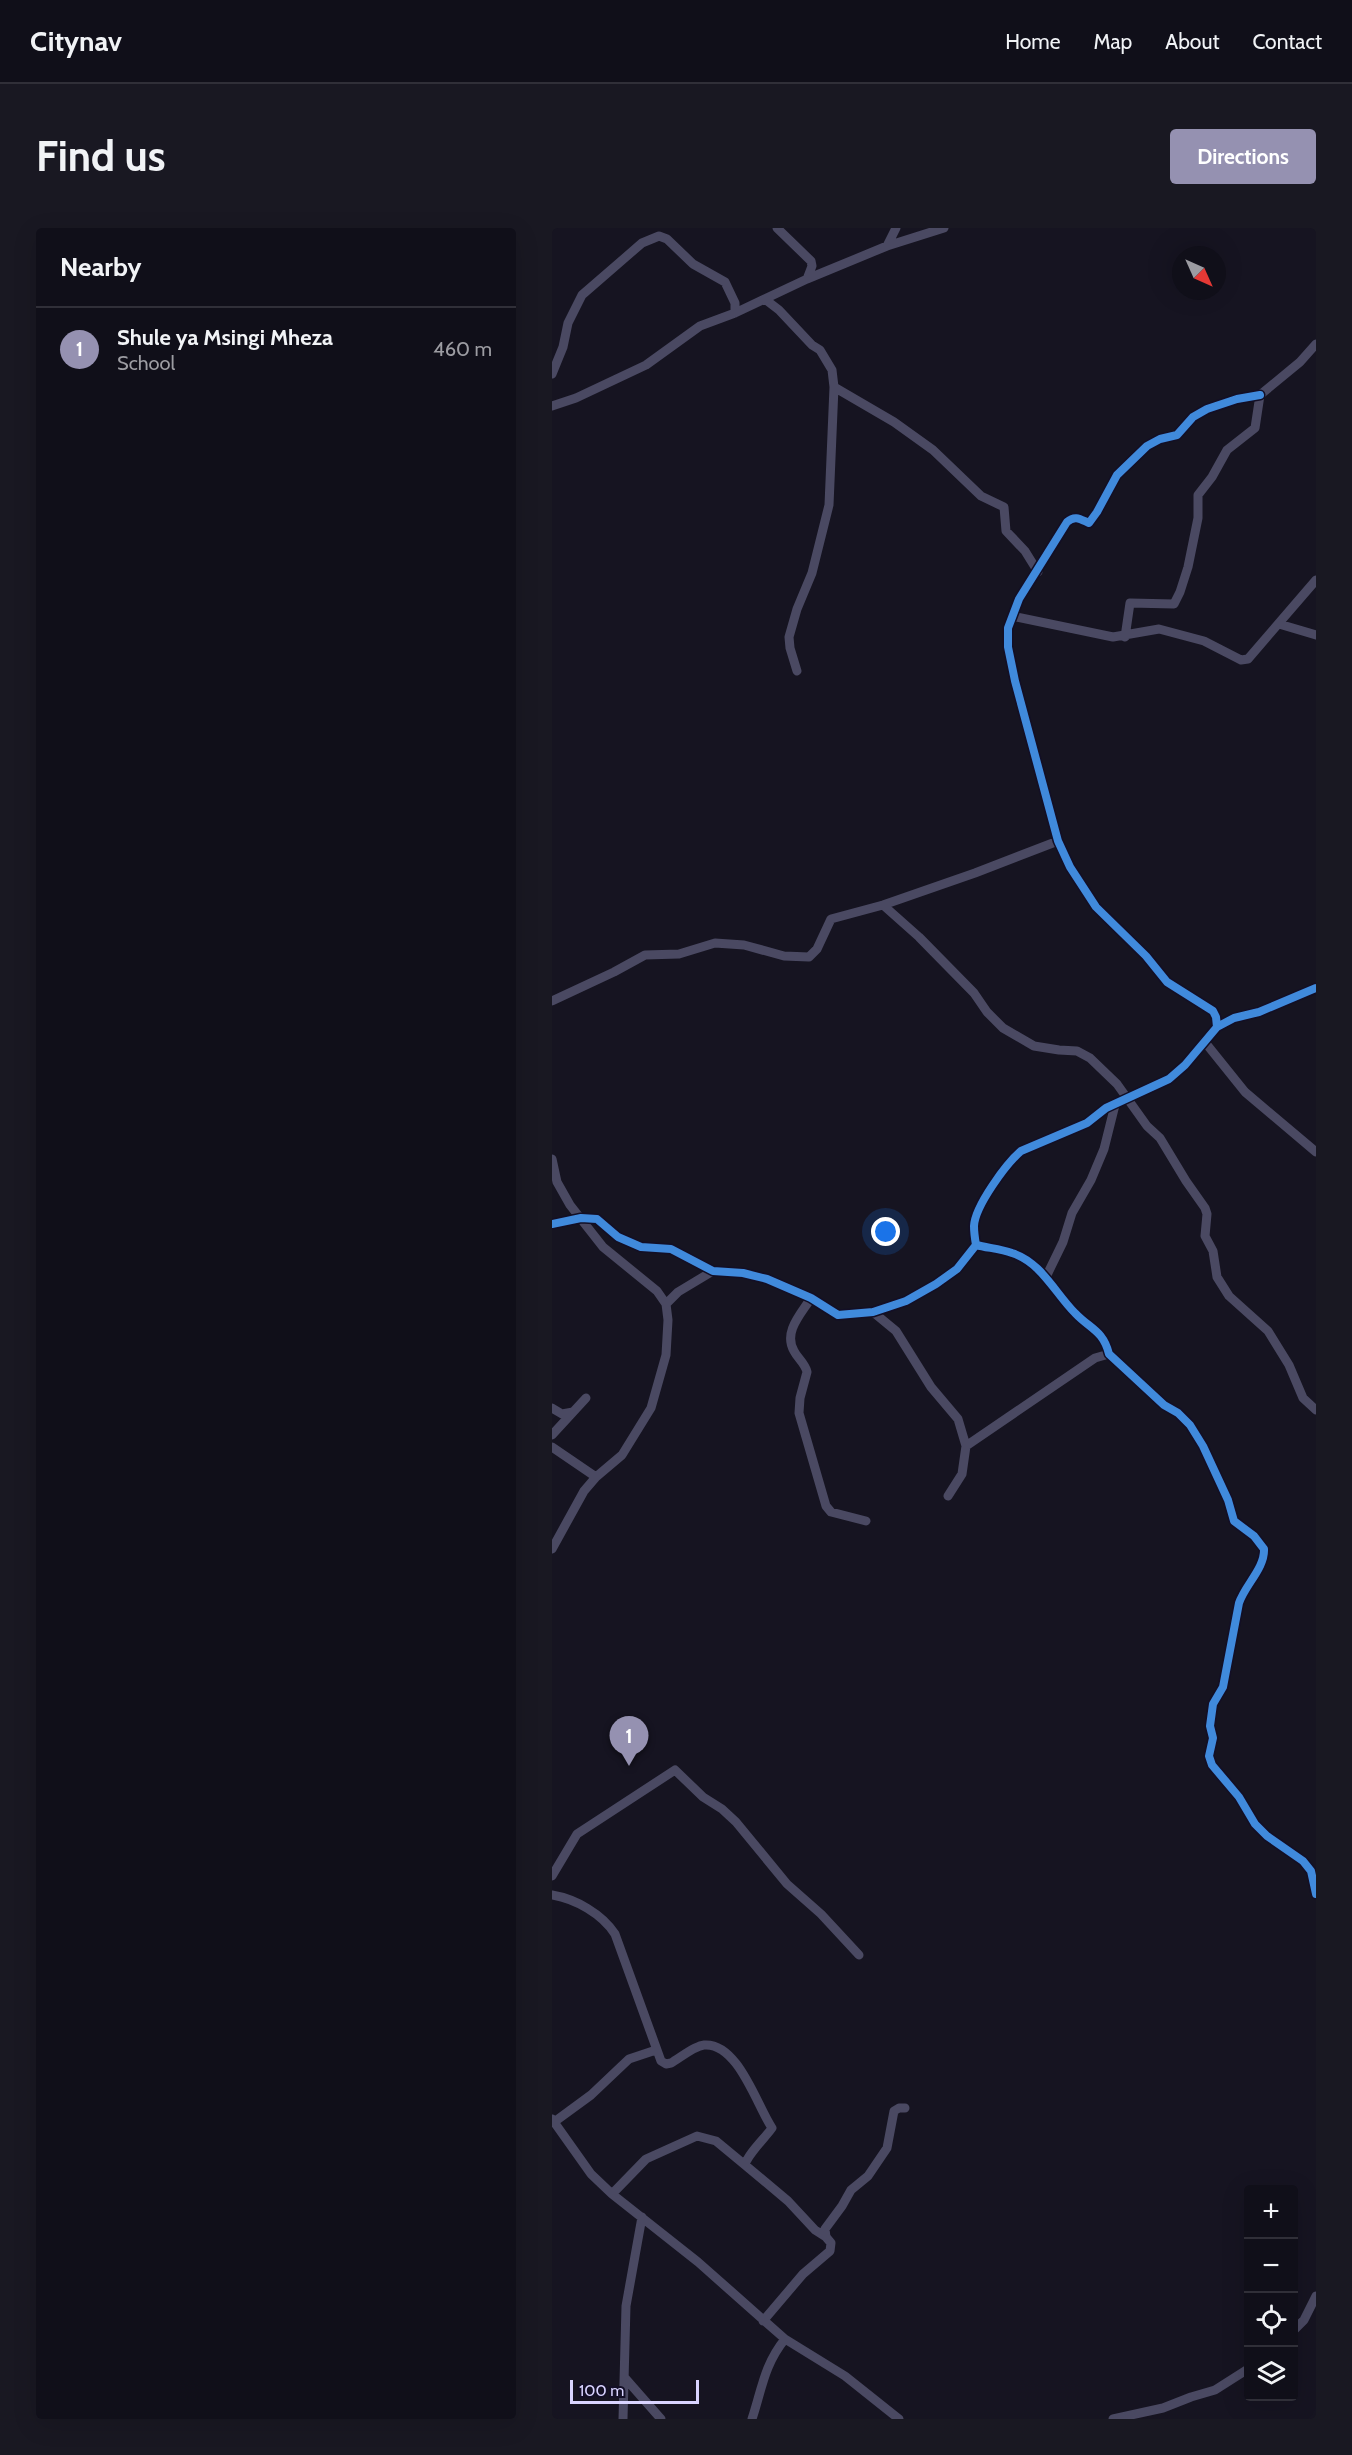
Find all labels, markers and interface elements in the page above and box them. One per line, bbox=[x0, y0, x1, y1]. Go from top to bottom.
text: Citynav bbox=[30, 24, 122, 58]
text: Home bbox=[1005, 29, 1061, 54]
text: Map bbox=[1094, 29, 1132, 54]
text: About bbox=[1165, 29, 1219, 54]
text: Contact bbox=[1252, 29, 1322, 54]
button: Directions bbox=[1170, 129, 1316, 184]
text: Find us bbox=[36, 130, 165, 182]
north arrow bbox=[1172, 246, 1226, 300]
text: Nearby bbox=[60, 251, 141, 283]
text: Shule ya Msingi Mheza bbox=[117, 324, 333, 351]
text: 1 bbox=[76, 337, 83, 361]
text: 460 m bbox=[433, 337, 492, 361]
text: School bbox=[117, 351, 175, 375]
your location bbox=[871, 1217, 900, 1246]
pin: 1 bbox=[610, 1716, 649, 1766]
map controls bbox=[1244, 2185, 1298, 2401]
button: + bbox=[1244, 2185, 1298, 2239]
button: − bbox=[1244, 2239, 1298, 2293]
button: locate bbox=[1244, 2293, 1298, 2347]
button: layers bbox=[1244, 2347, 1298, 2401]
scale bar bbox=[570, 2377, 699, 2404]
text: 100 m bbox=[579, 2381, 624, 2400]

